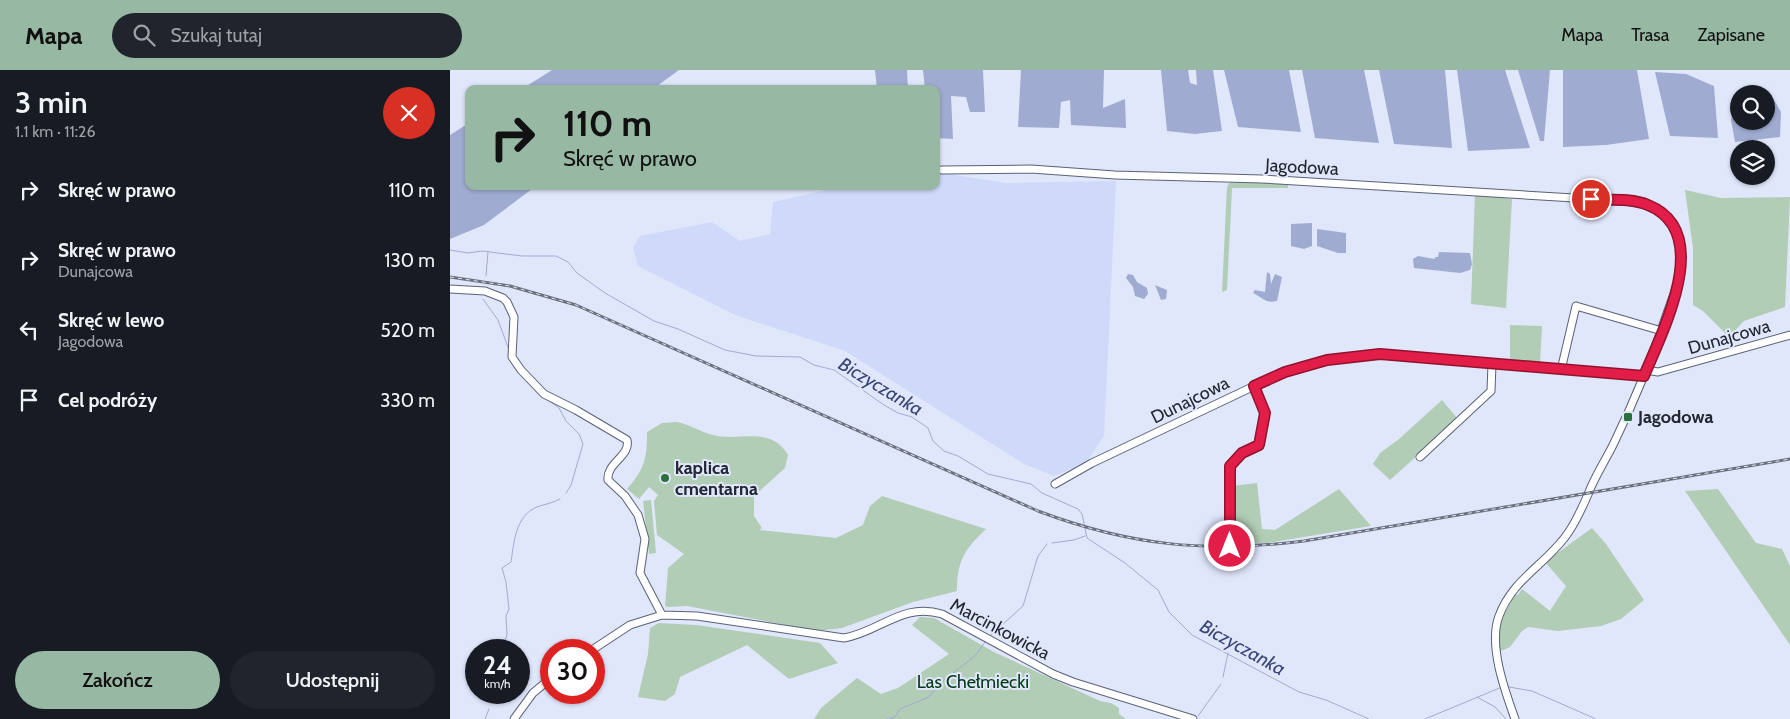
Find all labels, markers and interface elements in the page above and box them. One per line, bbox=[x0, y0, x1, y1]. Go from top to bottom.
search box bbox=[112, 13, 462, 58]
text: Mapa bbox=[25, 21, 82, 50]
icon: search bbox=[130, 21, 158, 49]
text: Szukaj tutaj bbox=[170, 24, 262, 47]
text: Mapa bbox=[1561, 24, 1603, 46]
text: Trasa bbox=[1631, 24, 1669, 46]
text: Zapisane bbox=[1697, 24, 1765, 46]
text: 3 min bbox=[15, 84, 88, 121]
map controls bbox=[1730, 85, 1775, 185]
button: search bbox=[1730, 85, 1775, 130]
button: close bbox=[383, 87, 435, 139]
text: 110 m bbox=[563, 102, 652, 145]
icon: right bbox=[480, 105, 545, 170]
text: 1.1 km · 11:26 bbox=[15, 122, 96, 141]
button: layers bbox=[1730, 140, 1775, 185]
text: Skręć w prawo bbox=[563, 145, 697, 172]
street label: Jagodowa bbox=[1264, 154, 1340, 180]
icon: right bbox=[15, 176, 43, 204]
pin bbox=[1570, 178, 1612, 220]
text: Skręć w prawo bbox=[58, 179, 176, 202]
text: 110 m bbox=[388, 179, 435, 202]
icon: arrive bbox=[1577, 185, 1605, 213]
text: Skręć w prawo bbox=[58, 239, 176, 262]
icon: right bbox=[15, 246, 43, 274]
text: 130 m bbox=[384, 249, 435, 272]
text: Dunajcowa bbox=[58, 262, 133, 281]
text: Skręć w lewo bbox=[58, 309, 164, 332]
street label: Dunajcowa bbox=[1685, 315, 1773, 359]
icon: left bbox=[15, 316, 43, 344]
text: 520 m bbox=[381, 319, 435, 342]
text: Jagodowa bbox=[58, 332, 123, 351]
water label: Biczyczanka bbox=[835, 352, 927, 420]
street label: Dunajcowa bbox=[1147, 371, 1233, 428]
icon: arrive bbox=[15, 386, 43, 414]
text: Cel podróży bbox=[58, 389, 157, 412]
text: 330 m bbox=[380, 389, 435, 412]
place label: Jagodowa bbox=[1637, 406, 1713, 428]
marker: Jagodowa bbox=[1622, 411, 1634, 423]
place label: kaplica cmentarna bbox=[675, 457, 758, 500]
marker: kaplica cmentarna bbox=[659, 472, 671, 484]
position arrow bbox=[1203, 519, 1255, 571]
street label: Marcinkowicka bbox=[946, 594, 1054, 665]
water label: Biczyczanka bbox=[1196, 615, 1289, 680]
speed limit sign: 30 bbox=[540, 639, 605, 704]
text: 24 bbox=[483, 650, 512, 680]
button: Zakończ bbox=[15, 651, 220, 709]
button: Udostępnij bbox=[230, 651, 435, 709]
park label: Las Chełmiecki bbox=[917, 671, 1029, 693]
text: km/h bbox=[484, 676, 511, 691]

